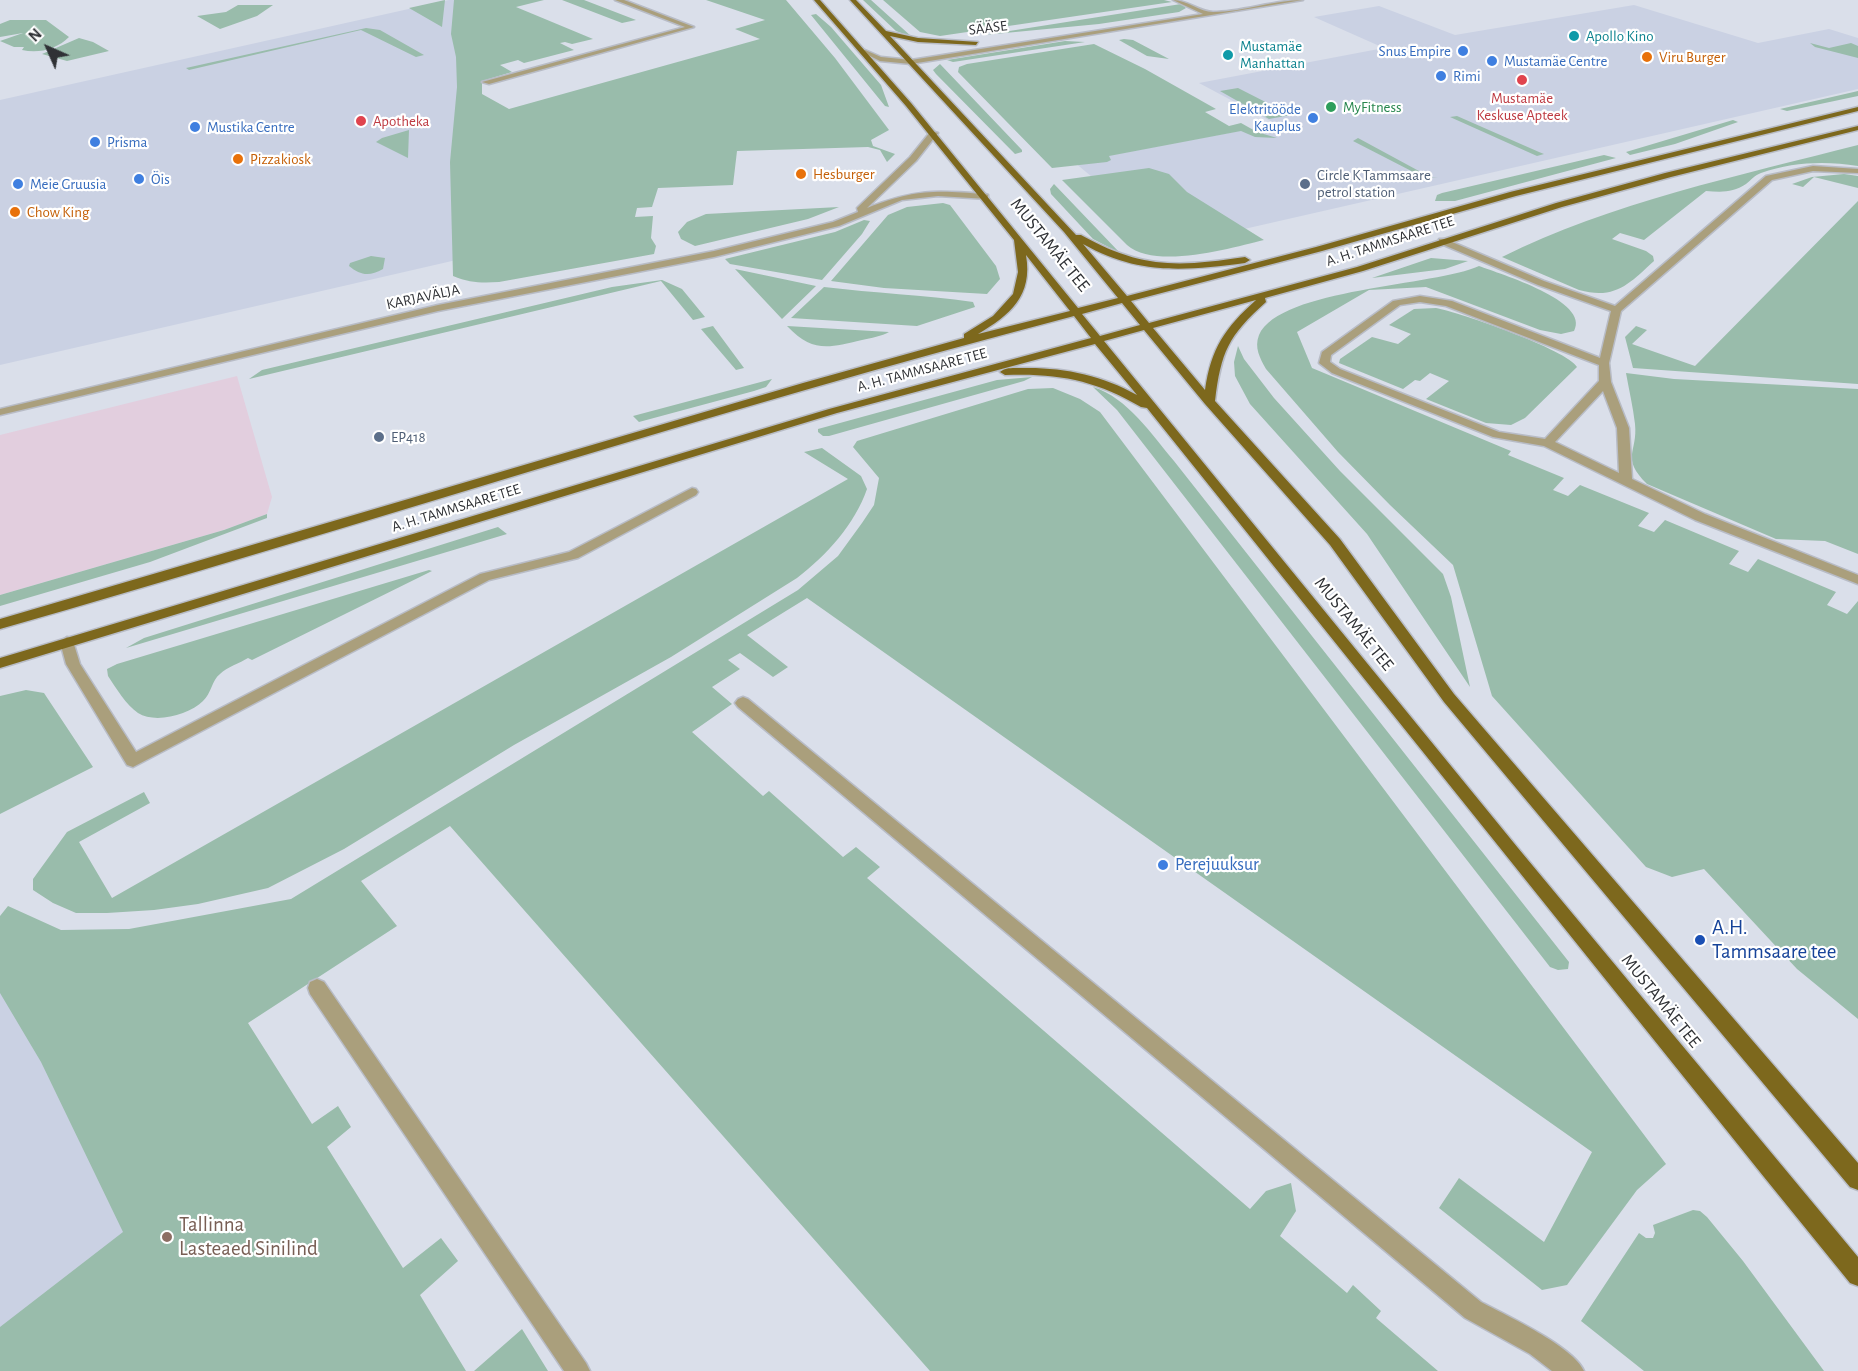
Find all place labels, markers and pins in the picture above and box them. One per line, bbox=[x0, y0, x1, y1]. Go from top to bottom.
place label: Apollo Kino bbox=[1586, 27, 1654, 45]
marker: Apollo Kino bbox=[1567, 29, 1581, 43]
place label: Mustamäe Manhattan bbox=[1240, 37, 1305, 72]
place label: Snus Empire bbox=[1379, 42, 1451, 60]
marker: Snus Empire bbox=[1456, 44, 1470, 58]
marker: Mustamäe Manhattan bbox=[1221, 48, 1235, 62]
place label: Viru Burger bbox=[1659, 48, 1726, 66]
marker: Viru Burger bbox=[1640, 50, 1654, 64]
place label: Mustamäe Centre bbox=[1504, 52, 1607, 70]
marker: Mustamäe Centre bbox=[1485, 54, 1499, 68]
place label: Rimi bbox=[1453, 67, 1481, 85]
marker: Rimi bbox=[1434, 69, 1448, 83]
marker: Mustamäe Keskuse Apteek bbox=[1515, 73, 1529, 87]
place label: Mustamäe Keskuse Apteek bbox=[1476, 89, 1568, 124]
place label: MyFitness bbox=[1343, 98, 1402, 116]
place label: Elektritööde Kauplus bbox=[1229, 100, 1301, 135]
marker: MyFitness bbox=[1324, 100, 1338, 114]
marker: Elektritööde Kauplus bbox=[1306, 111, 1320, 125]
place label: Apotheka bbox=[373, 112, 429, 130]
marker: Apotheka bbox=[354, 114, 368, 128]
place label: Mustika Centre bbox=[207, 118, 295, 136]
marker: Mustika Centre bbox=[188, 120, 202, 134]
place label: Prisma bbox=[107, 133, 148, 151]
marker: Prisma bbox=[88, 135, 102, 149]
place label: Pizzakiosk bbox=[250, 150, 311, 168]
marker: Pizzakiosk bbox=[231, 152, 245, 166]
place label: Hesburger bbox=[813, 165, 875, 183]
place label: Circle K Tammsaare petrol station bbox=[1317, 166, 1431, 201]
marker: Hesburger bbox=[794, 167, 808, 181]
place label: Öis bbox=[151, 170, 170, 188]
marker: Öis bbox=[132, 172, 146, 186]
place label: Meie Gruusia bbox=[30, 175, 106, 193]
marker: Meie Gruusia bbox=[11, 177, 25, 191]
marker: Circle K Tammsaare petrol station bbox=[1298, 177, 1312, 191]
place label: Chow King bbox=[27, 203, 89, 221]
marker: Chow King bbox=[8, 205, 22, 219]
place label: EP418 bbox=[391, 428, 426, 446]
marker: EP418 bbox=[372, 430, 386, 444]
place label: Perejuuksur bbox=[1175, 854, 1259, 876]
marker: Perejuuksur bbox=[1156, 858, 1170, 872]
place label: A.H. Tammsaare tee bbox=[1712, 915, 1836, 965]
marker: A.H. Tammsaare tee bbox=[1693, 933, 1707, 947]
place label: Tallinna Lasteaed Sinilind bbox=[179, 1212, 318, 1262]
marker: Tallinna Lasteaed Sinilind bbox=[160, 1230, 174, 1244]

